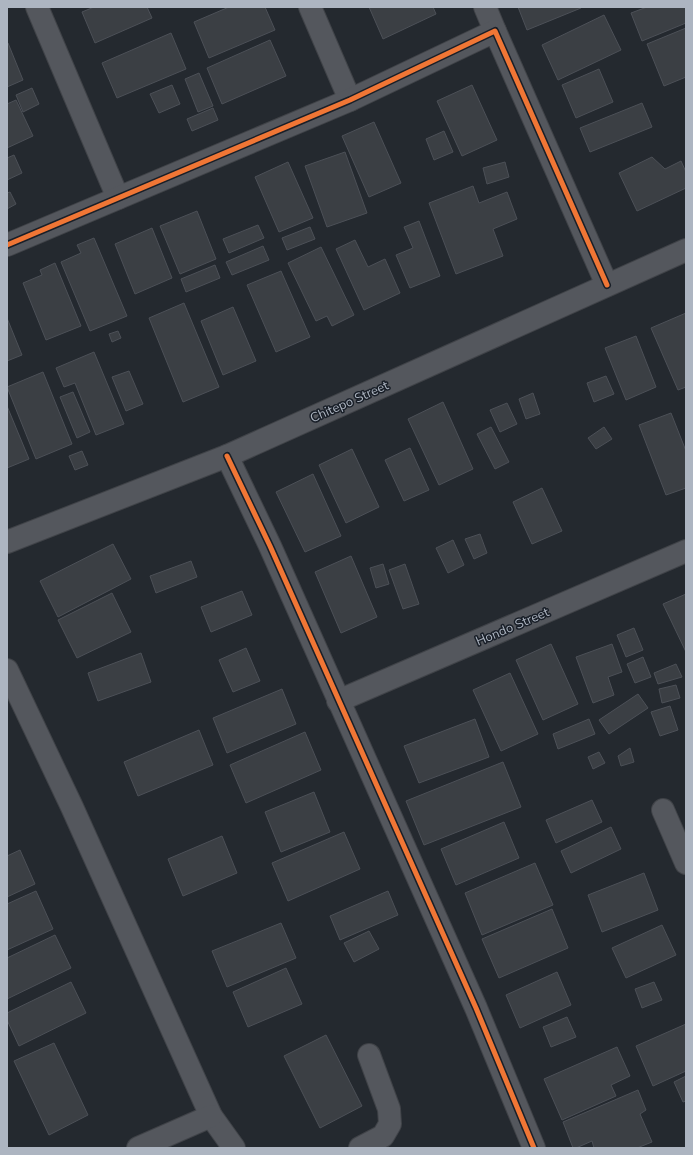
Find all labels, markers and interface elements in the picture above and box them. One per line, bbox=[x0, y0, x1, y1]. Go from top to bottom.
street label: Chitepo Street bbox=[307, 376, 392, 427]
street label: Hondo Street bbox=[473, 603, 552, 650]

